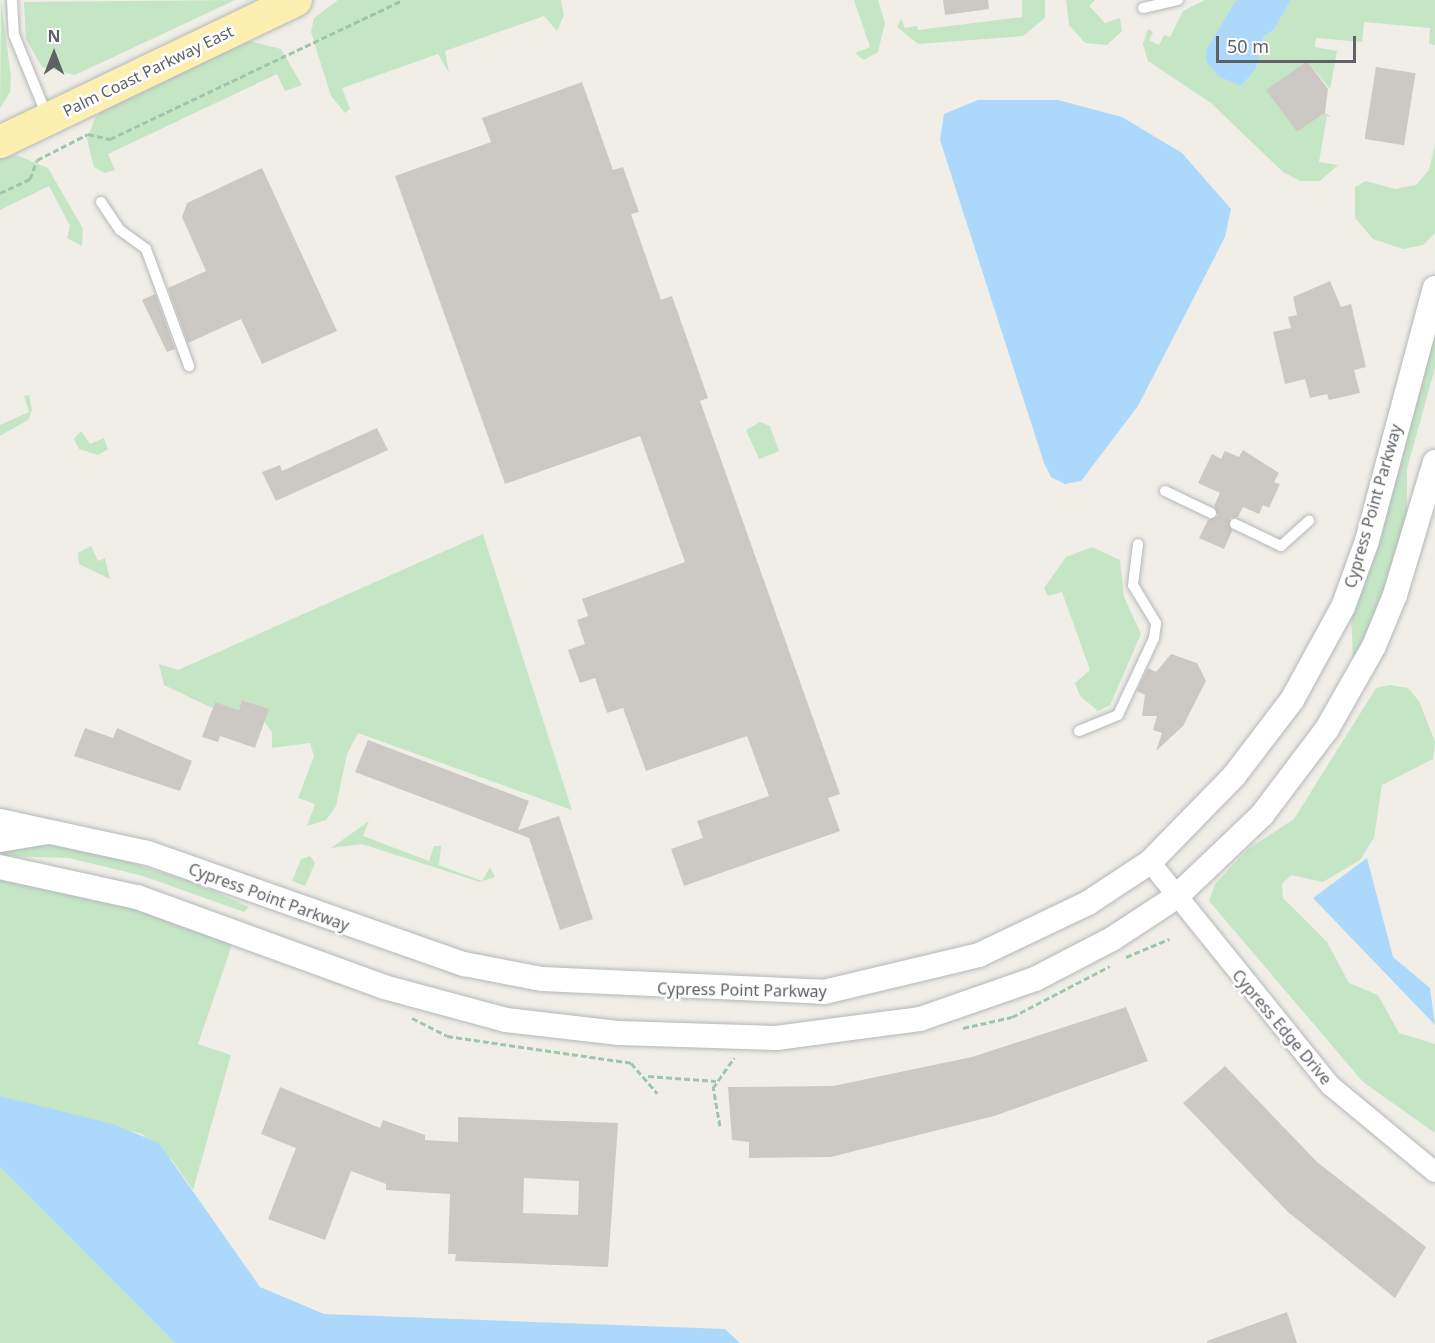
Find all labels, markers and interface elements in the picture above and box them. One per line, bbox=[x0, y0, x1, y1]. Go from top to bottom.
street label: Palm Coast Parkway East bbox=[60, 21, 236, 121]
north arrow bbox=[24, 24, 84, 84]
scale bar bbox=[1219, 24, 1358, 62]
text: N bbox=[47, 25, 61, 47]
text: 50 m bbox=[1227, 34, 1269, 58]
street label: Cypress Point Parkway bbox=[1340, 422, 1406, 590]
street label: Cypress Point Parkway bbox=[186, 859, 352, 935]
street label: Cypress Edge Drive bbox=[1228, 966, 1336, 1088]
street label: Cypress Point Parkway bbox=[657, 979, 827, 1001]

